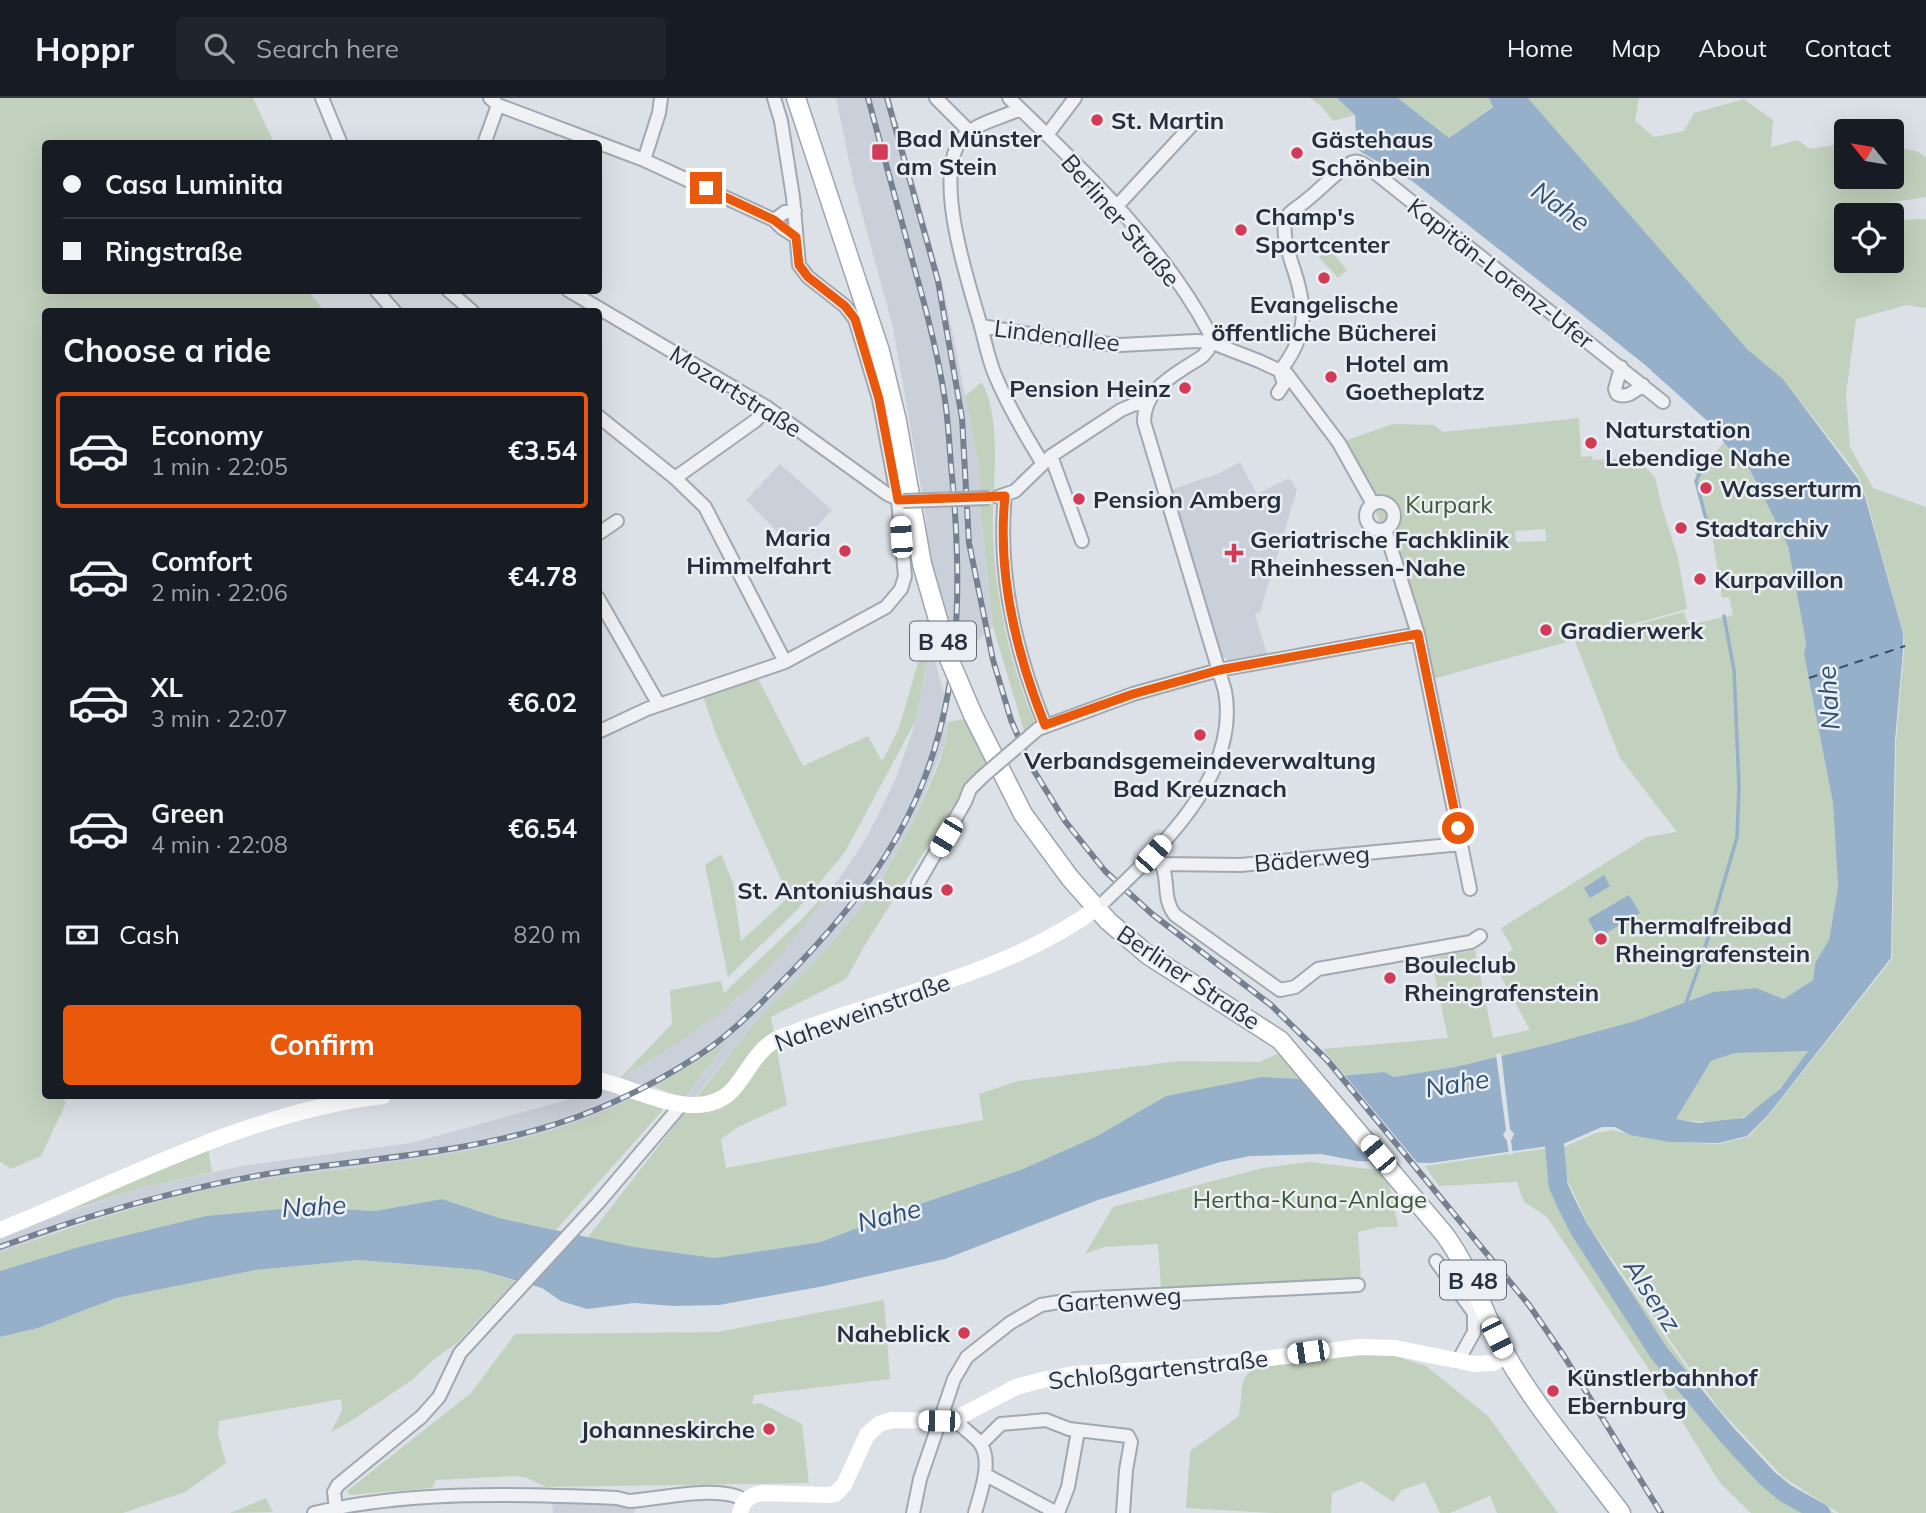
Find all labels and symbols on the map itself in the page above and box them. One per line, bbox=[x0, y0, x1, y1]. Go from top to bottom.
place label: St. Martin bbox=[1111, 105, 1224, 135]
marker: St. Martin bbox=[1089, 112, 1105, 128]
north arrow bbox=[1834, 119, 1904, 189]
place label: Bad Münster am Stein bbox=[896, 123, 1043, 181]
place label: Gästehaus Schönbein bbox=[1311, 124, 1433, 182]
marker: Bad Münster am Stein bbox=[870, 142, 890, 162]
marker: Gästehaus Schönbein bbox=[1289, 145, 1305, 161]
street label: Berliner Straße bbox=[1055, 147, 1187, 293]
route end bbox=[690, 172, 722, 204]
water label: Nahe bbox=[1525, 174, 1597, 238]
street label: Kapitän-Lorenz-Ufer bbox=[1402, 191, 1600, 355]
place label: Champ's Sportcenter bbox=[1255, 201, 1390, 259]
marker: Champ's Sportcenter bbox=[1233, 222, 1249, 238]
marker: Evangelische öffentliche Bücherei bbox=[1316, 270, 1332, 286]
place label: Evangelische öffentliche Bücherei bbox=[1211, 289, 1437, 347]
street label: Lindenallee bbox=[992, 312, 1122, 358]
street label: Mozartstraße bbox=[664, 339, 808, 443]
place label: Hotel am Goetheplatz bbox=[1345, 348, 1485, 406]
marker: Hotel am Goetheplatz bbox=[1323, 369, 1339, 385]
place label: Pension Heinz bbox=[1009, 373, 1171, 403]
marker: Pension Heinz bbox=[1177, 380, 1193, 396]
place label: Naturstation Lebendige Nahe bbox=[1605, 414, 1790, 472]
marker: Naturstation Lebendige Nahe bbox=[1583, 435, 1599, 451]
place label: Wasserturm bbox=[1720, 473, 1862, 503]
marker: Wasserturm bbox=[1698, 480, 1714, 496]
place label: Pension Amberg bbox=[1093, 484, 1281, 514]
park label: Kurpark bbox=[1405, 489, 1493, 519]
marker: Pension Amberg bbox=[1071, 491, 1087, 507]
place label: Stadtarchiv bbox=[1695, 513, 1829, 543]
car bbox=[890, 515, 913, 559]
marker: Stadtarchiv bbox=[1673, 520, 1689, 536]
place label: Maria Himmelfahrt bbox=[686, 522, 831, 580]
place label: Geriatrische Fachklinik Rheinhessen-Nahe bbox=[1250, 524, 1510, 582]
marker: Maria Himmelfahrt bbox=[837, 543, 853, 559]
marker: Geriatrische Fachklinik Rheinhessen-Nahe bbox=[1224, 543, 1244, 563]
place label: Kurpavillon bbox=[1714, 564, 1844, 594]
marker: Kurpavillon bbox=[1692, 571, 1708, 587]
place label: Gradierwerk bbox=[1560, 615, 1704, 645]
road number: B 48 bbox=[910, 622, 976, 660]
marker: Gradierwerk bbox=[1538, 622, 1554, 638]
water label: Nahe bbox=[1809, 665, 1847, 731]
marker: Verbandsgemeindeverwaltung Bad Kreuznach bbox=[1192, 727, 1208, 743]
place label: Verbandsgemeindeverwaltung Bad Kreuznach bbox=[1023, 745, 1376, 803]
route start bbox=[1442, 812, 1474, 844]
car bbox=[927, 814, 966, 860]
car bbox=[1132, 831, 1175, 877]
street label: Bäderweg bbox=[1253, 838, 1371, 878]
place label: St. Antoniushaus bbox=[737, 875, 933, 905]
marker: St. Antoniushaus bbox=[939, 882, 955, 898]
place label: Thermalfreibad Rheingrafenstein bbox=[1615, 910, 1810, 968]
street label: Berliner Straße bbox=[1112, 918, 1266, 1036]
marker: Thermalfreibad Rheingrafenstein bbox=[1593, 931, 1609, 947]
place label: Bouleclub Rheingrafenstein bbox=[1404, 949, 1599, 1007]
street label: Naheweinstraße bbox=[770, 966, 954, 1058]
marker: Bouleclub Rheingrafenstein bbox=[1382, 970, 1398, 986]
water label: Nahe bbox=[1423, 1062, 1491, 1104]
car bbox=[1357, 1131, 1400, 1177]
park label: Hertha-Kuna-Anlage bbox=[1193, 1184, 1427, 1214]
water label: Nahe bbox=[281, 1188, 347, 1224]
water label: Nahe bbox=[854, 1191, 924, 1239]
water label: Alsenz bbox=[1617, 1251, 1689, 1338]
road number: B 48 bbox=[1440, 1260, 1506, 1300]
street label: Gartenweg bbox=[1056, 1280, 1182, 1318]
car bbox=[1479, 1315, 1516, 1361]
place label: Naheblick bbox=[837, 1318, 951, 1348]
marker: Naheblick bbox=[956, 1325, 972, 1341]
car bbox=[1286, 1339, 1331, 1365]
street label: Schloßgartenstraße bbox=[1047, 1343, 1269, 1395]
place label: Künstlerbahnhof Ebernburg bbox=[1567, 1362, 1759, 1420]
marker: Künstlerbahnhof Ebernburg bbox=[1545, 1383, 1561, 1399]
car bbox=[918, 1410, 961, 1432]
place label: Johanneskirche bbox=[580, 1414, 755, 1444]
marker: Johanneskirche bbox=[761, 1421, 777, 1437]

